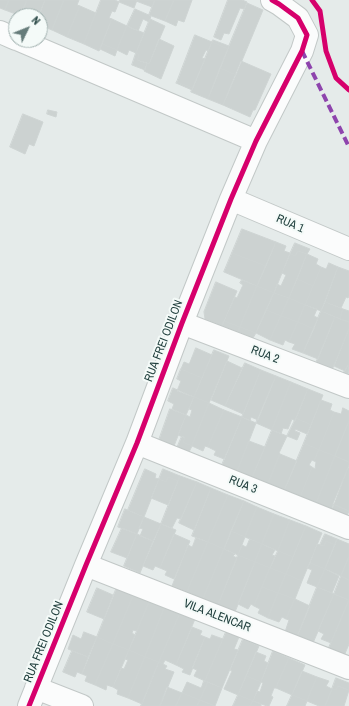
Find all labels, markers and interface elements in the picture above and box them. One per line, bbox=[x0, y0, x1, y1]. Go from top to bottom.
north arrow bbox=[8, 8, 48, 48]
text: N bbox=[29, 13, 43, 28]
street label: RUA 1 bbox=[274, 212, 306, 236]
street label: RUA FREI ODILON bbox=[142, 298, 186, 384]
street label: RUA 2 bbox=[249, 343, 281, 367]
street label: RUA 3 bbox=[227, 473, 259, 497]
street label: VILA ALENCAR bbox=[181, 597, 253, 635]
street label: RUA FREI ODILON bbox=[21, 599, 67, 685]

